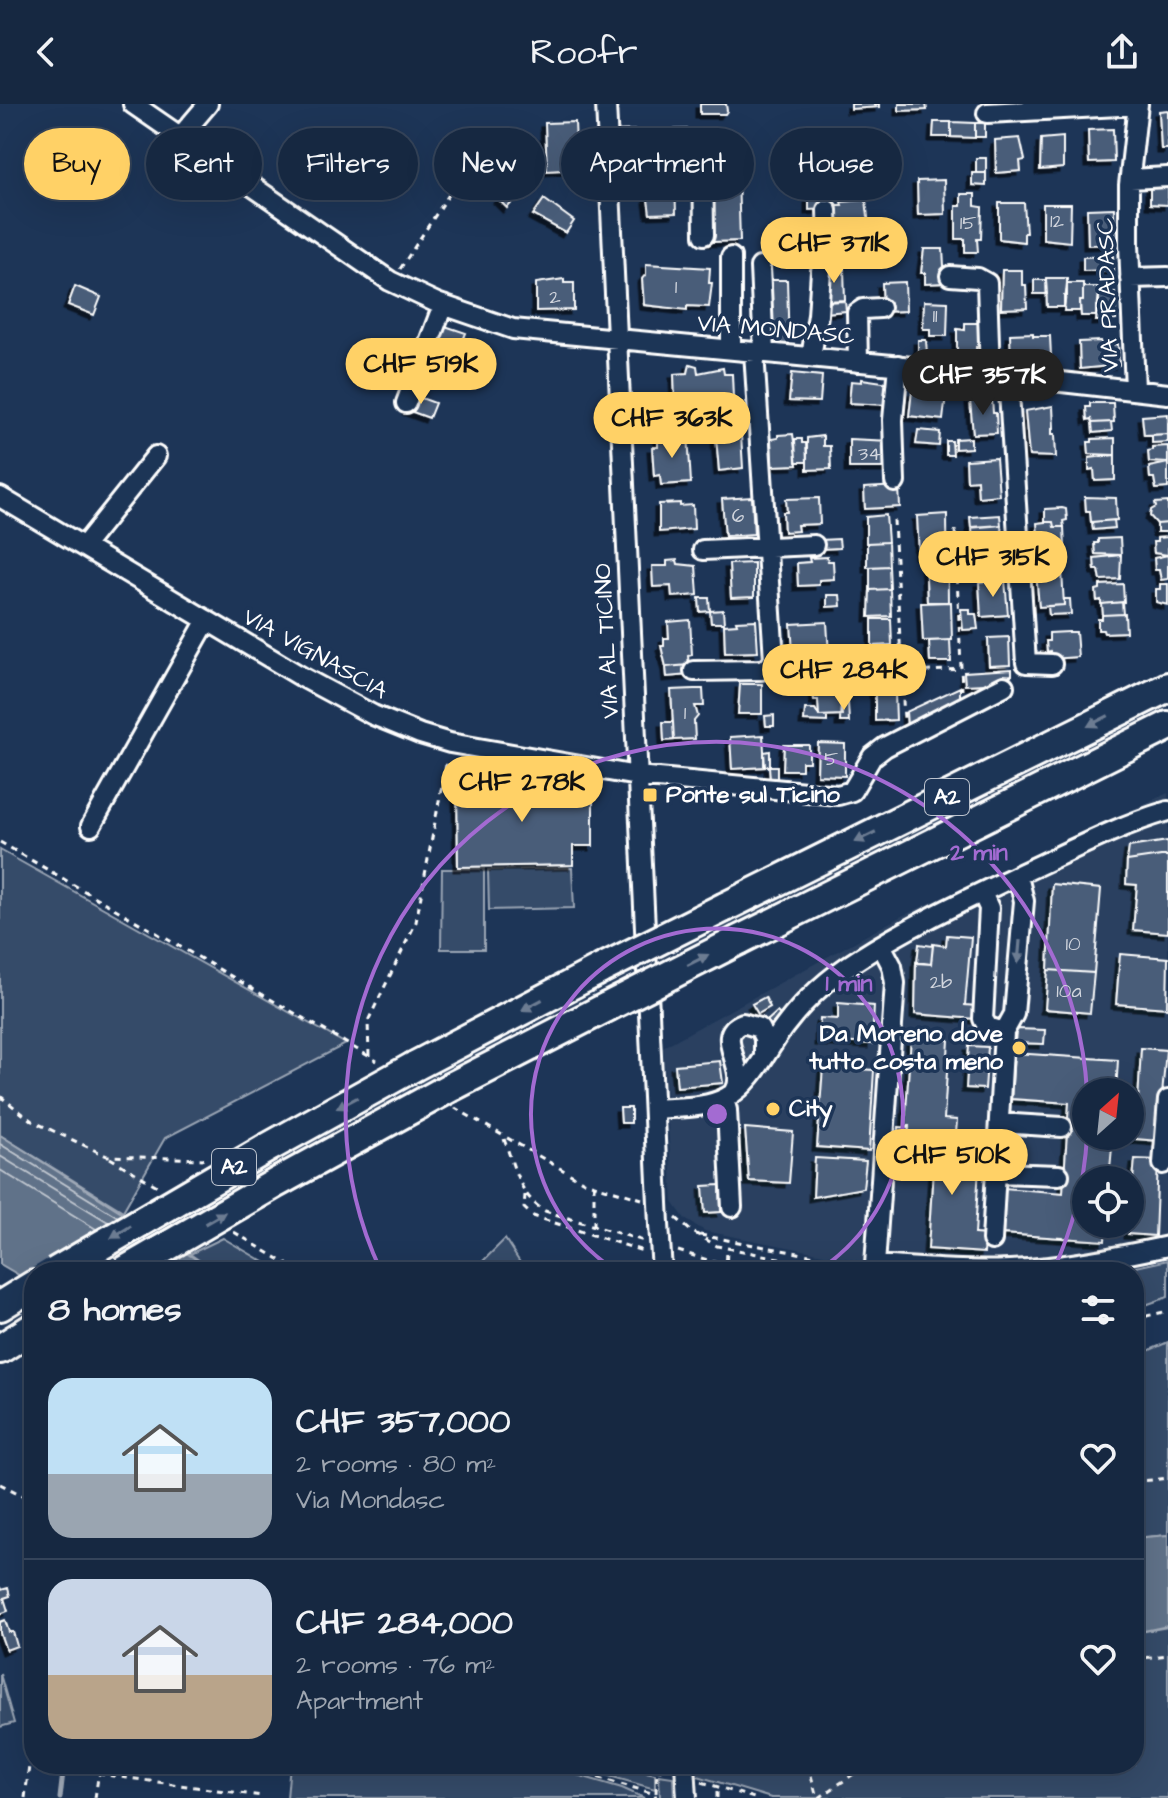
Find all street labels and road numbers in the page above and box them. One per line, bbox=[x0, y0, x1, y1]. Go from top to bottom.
street label: VIA PRADASC bbox=[1088, 217, 1128, 373]
street label: VIA MONDASC bbox=[696, 306, 856, 354]
street label: VIA AL TICINO bbox=[586, 562, 628, 720]
street label: VIA VIGNASCIA bbox=[236, 600, 394, 708]
road number: A2 bbox=[925, 779, 969, 815]
road number: A2 bbox=[212, 1149, 256, 1185]

